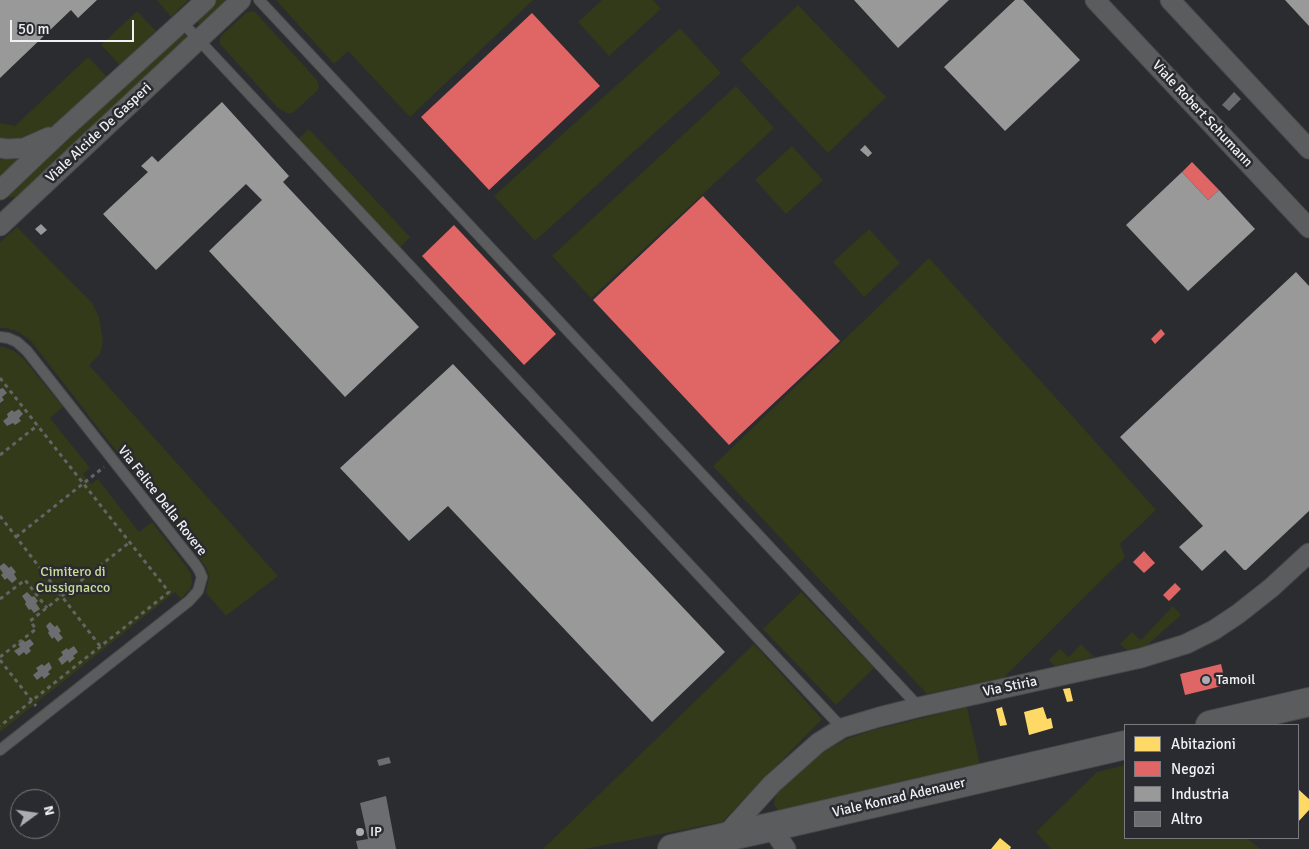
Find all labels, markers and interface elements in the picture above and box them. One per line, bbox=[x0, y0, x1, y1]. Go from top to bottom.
scale bar bbox=[12, 10, 136, 42]
text: 50 m bbox=[18, 20, 49, 38]
street label: Viale Robert Schumann bbox=[1148, 57, 1256, 171]
street label: Viale Alcide De Gasperi bbox=[43, 80, 155, 186]
street label: Via Felice Della Rovere bbox=[114, 443, 210, 559]
park label: Cimitero di Cussignacco bbox=[36, 564, 110, 596]
place label: Tamoil bbox=[1216, 672, 1255, 688]
street label: Via Stiria bbox=[981, 673, 1039, 701]
marker: Tamoil bbox=[1200, 674, 1212, 686]
legend bbox=[1124, 724, 1299, 839]
text: Abitazioni bbox=[1171, 735, 1236, 753]
text: Negozi bbox=[1171, 760, 1215, 778]
street label: Viale Konrad Adenauer bbox=[831, 775, 967, 821]
text: Industria bbox=[1171, 785, 1229, 803]
north arrow bbox=[10, 789, 60, 839]
text: N bbox=[40, 804, 58, 817]
text: Altro bbox=[1171, 810, 1202, 828]
place label: IP bbox=[370, 824, 382, 840]
marker: IP bbox=[354, 826, 366, 838]

